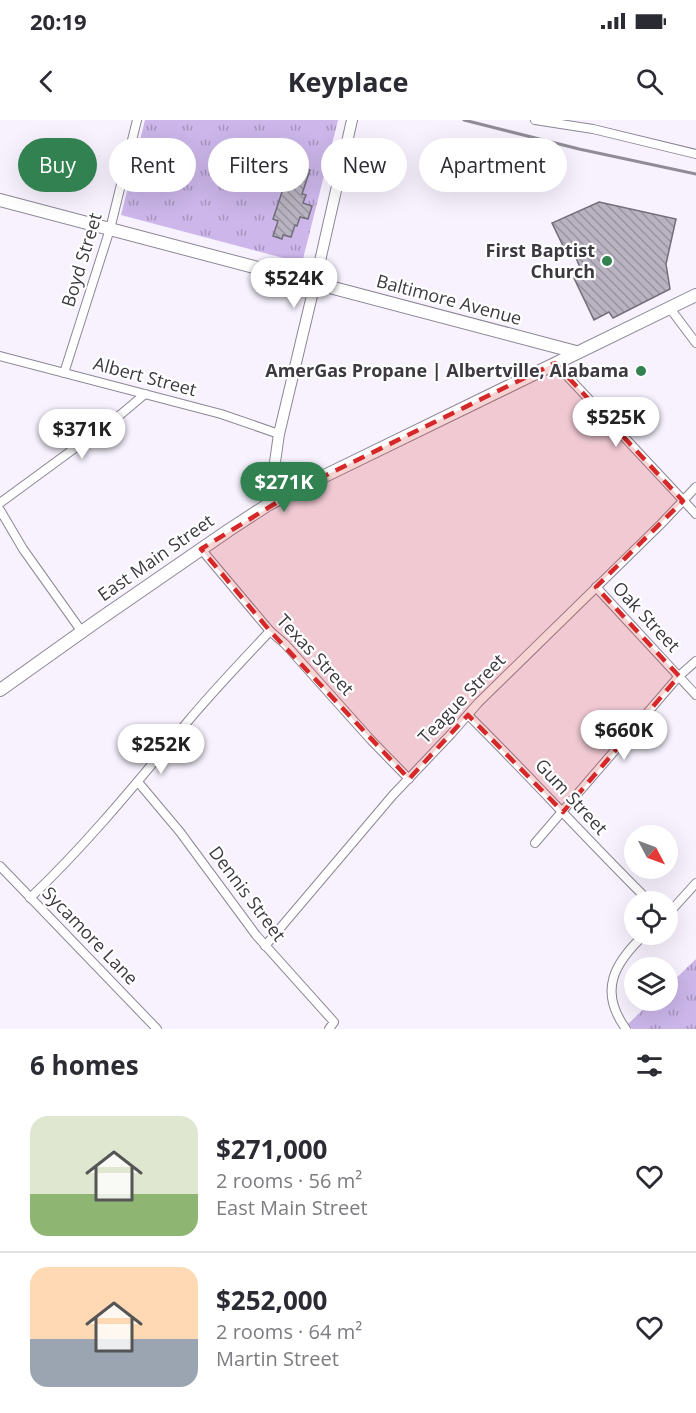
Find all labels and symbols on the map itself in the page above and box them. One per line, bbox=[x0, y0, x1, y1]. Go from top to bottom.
street label: Boyd Street bbox=[55, 210, 107, 310]
place label: First Baptist Church bbox=[486, 238, 595, 283]
marker: First Baptist Church bbox=[600, 254, 614, 268]
pin: $524K bbox=[252, 258, 336, 309]
street label: Baltimore Avenue bbox=[374, 268, 525, 330]
street label: Albert Street bbox=[91, 351, 199, 401]
place label: AmerGas Propane | Albertville, Alabama bbox=[265, 358, 629, 382]
marker: AmerGas Propane | Albertville, Alabama bbox=[634, 364, 648, 378]
pin: $525K bbox=[574, 397, 658, 448]
pin: $371K bbox=[40, 409, 124, 460]
pin: $271K bbox=[242, 462, 326, 513]
street label: East Main Street bbox=[93, 508, 218, 606]
street label: Oak Street bbox=[608, 576, 686, 657]
street label: Texas Street bbox=[272, 608, 360, 700]
street label: Teague Street bbox=[412, 648, 510, 748]
pin: $660K bbox=[582, 710, 666, 761]
pin: $252K bbox=[119, 724, 203, 775]
street label: Gum Street bbox=[530, 753, 613, 840]
north arrow bbox=[624, 825, 678, 879]
street label: Dennis Street bbox=[204, 841, 291, 946]
street label: Sycamore Lane bbox=[38, 881, 144, 990]

